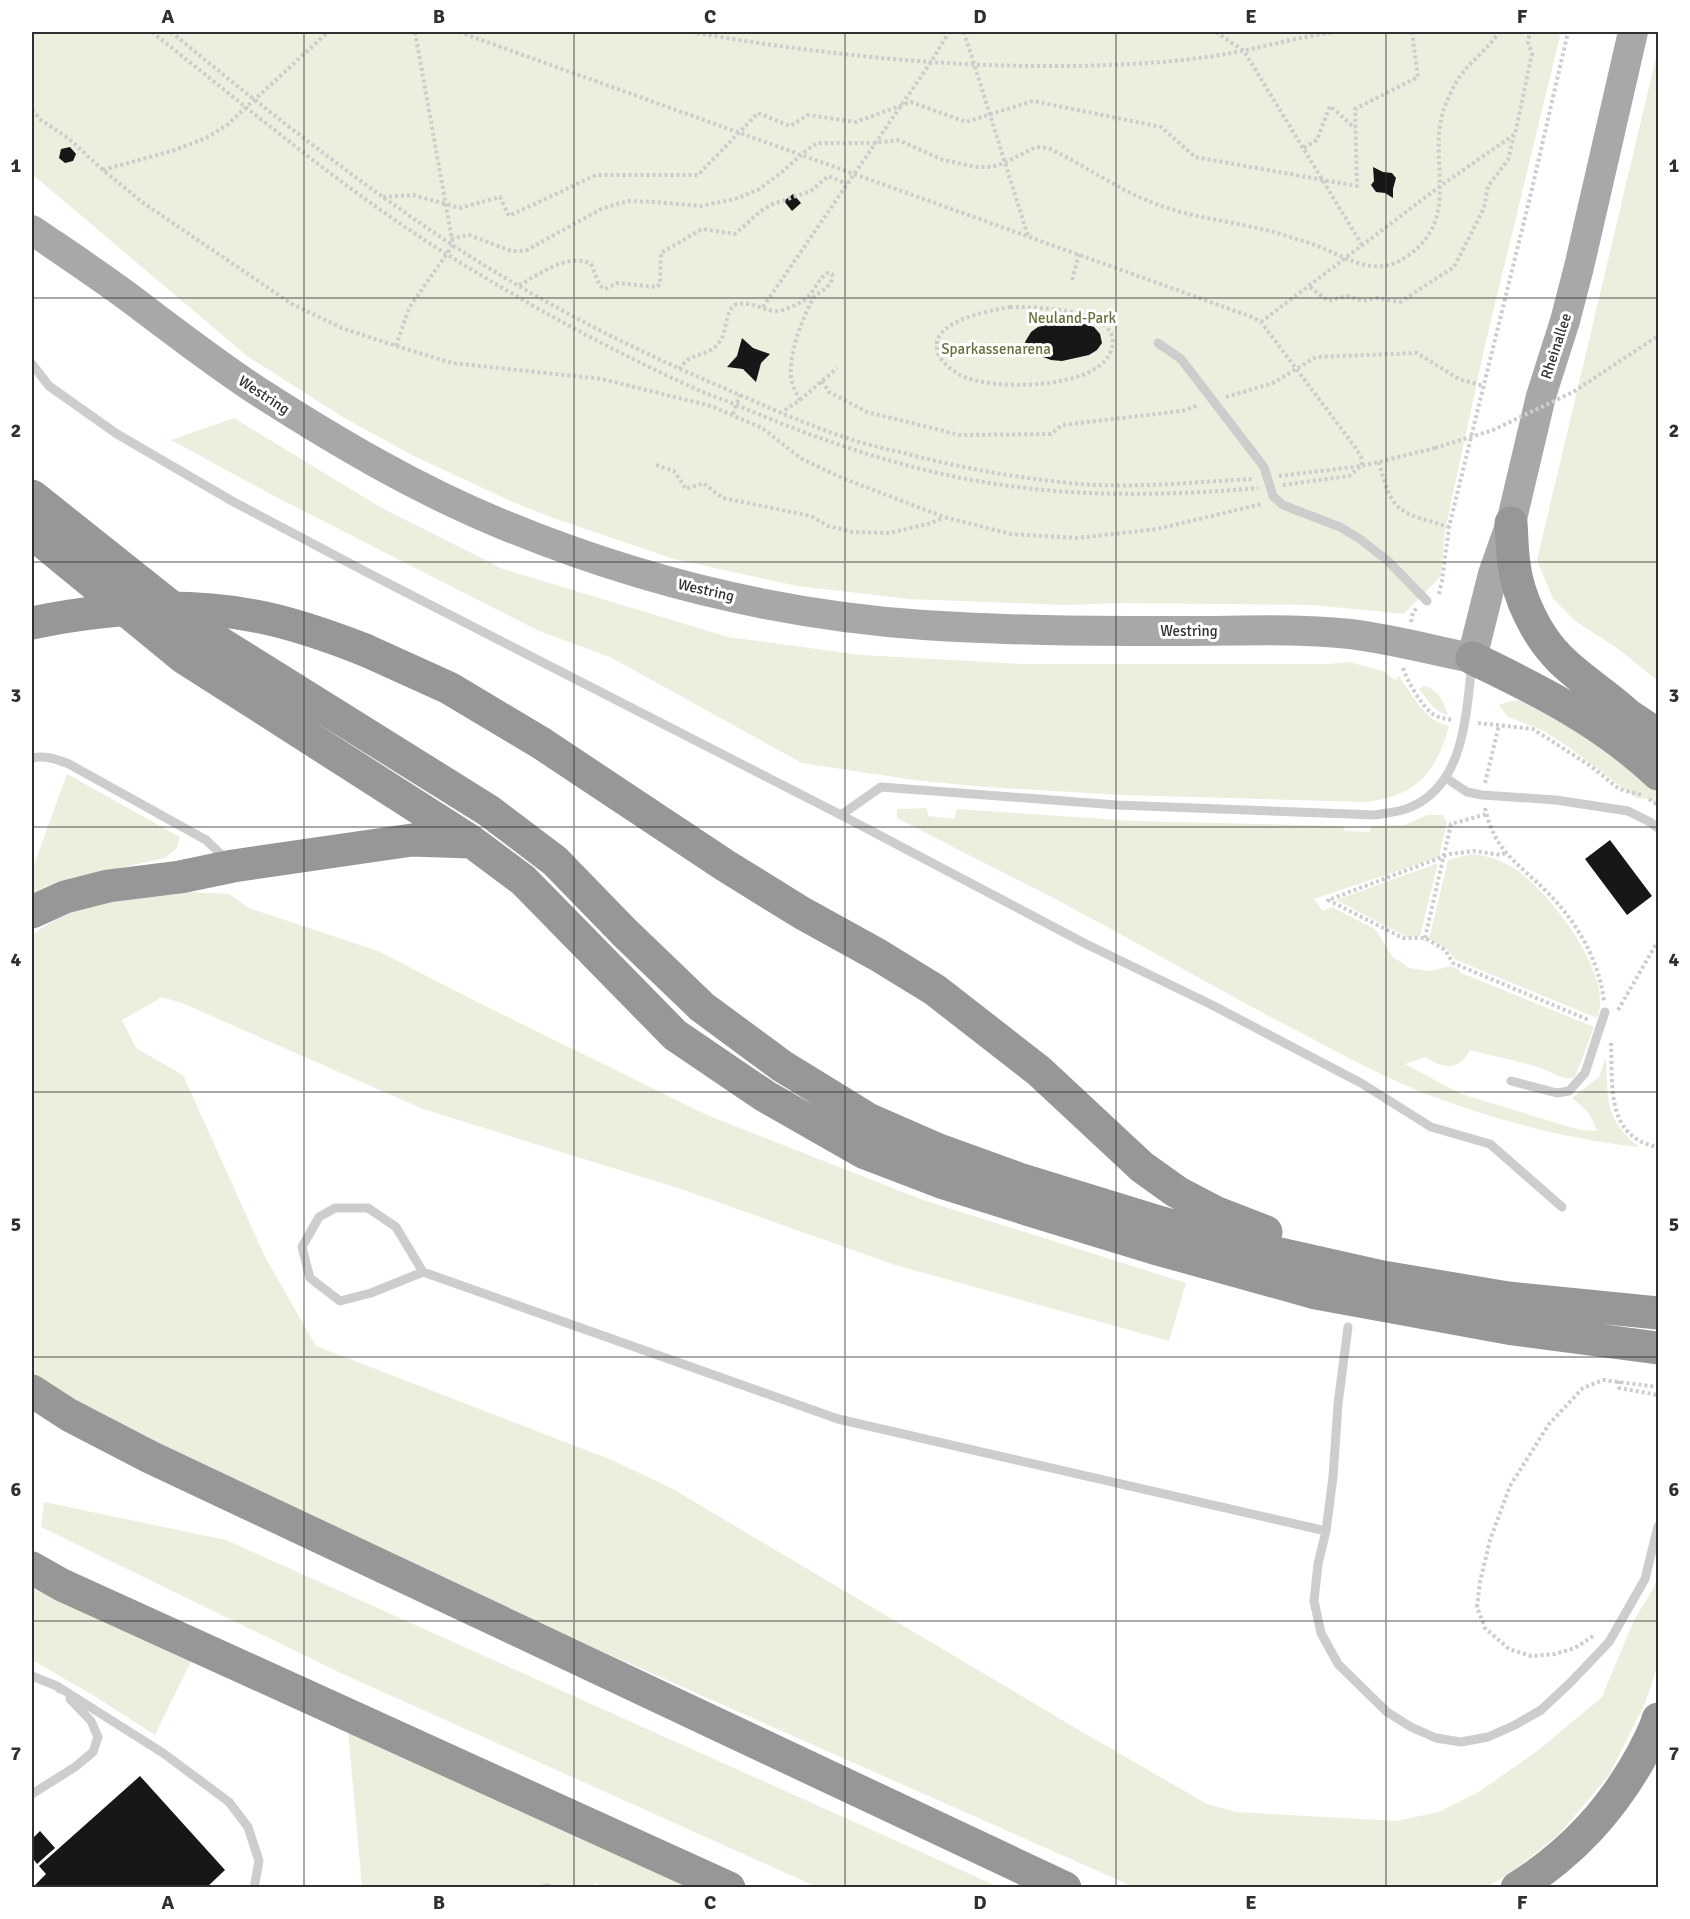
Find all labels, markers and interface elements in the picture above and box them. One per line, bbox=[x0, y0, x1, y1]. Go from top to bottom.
text: A bbox=[162, 4, 175, 29]
text: B bbox=[433, 4, 445, 29]
text: C bbox=[704, 4, 716, 29]
text: D bbox=[973, 4, 987, 29]
text: E bbox=[1245, 4, 1257, 29]
text: F bbox=[1517, 4, 1528, 29]
text: 1 bbox=[11, 153, 22, 178]
text: 1 bbox=[1669, 153, 1680, 178]
park label: Neuland-Park bbox=[1028, 309, 1117, 327]
street label: Rheinallee bbox=[1537, 311, 1575, 381]
park label: Sparkassenarena bbox=[941, 340, 1051, 358]
street label: Westring bbox=[235, 372, 293, 418]
text: 2 bbox=[11, 418, 21, 443]
text: 2 bbox=[1669, 418, 1679, 443]
street label: Westring bbox=[676, 575, 736, 605]
street label: Westring bbox=[1160, 622, 1218, 640]
text: 3 bbox=[11, 683, 21, 708]
text: 3 bbox=[1669, 683, 1679, 708]
text: 4 bbox=[11, 947, 22, 972]
text: 4 bbox=[1669, 947, 1680, 972]
text: 5 bbox=[11, 1212, 21, 1237]
text: 5 bbox=[1669, 1212, 1679, 1237]
text: 6 bbox=[11, 1477, 22, 1502]
text: 6 bbox=[1669, 1477, 1680, 1502]
text: 7 bbox=[11, 1741, 22, 1766]
text: 7 bbox=[1669, 1741, 1680, 1766]
text: A bbox=[162, 1890, 175, 1915]
text: B bbox=[433, 1890, 445, 1915]
text: C bbox=[704, 1890, 716, 1915]
text: D bbox=[973, 1890, 987, 1915]
text: E bbox=[1245, 1890, 1257, 1915]
text: F bbox=[1517, 1890, 1528, 1915]

